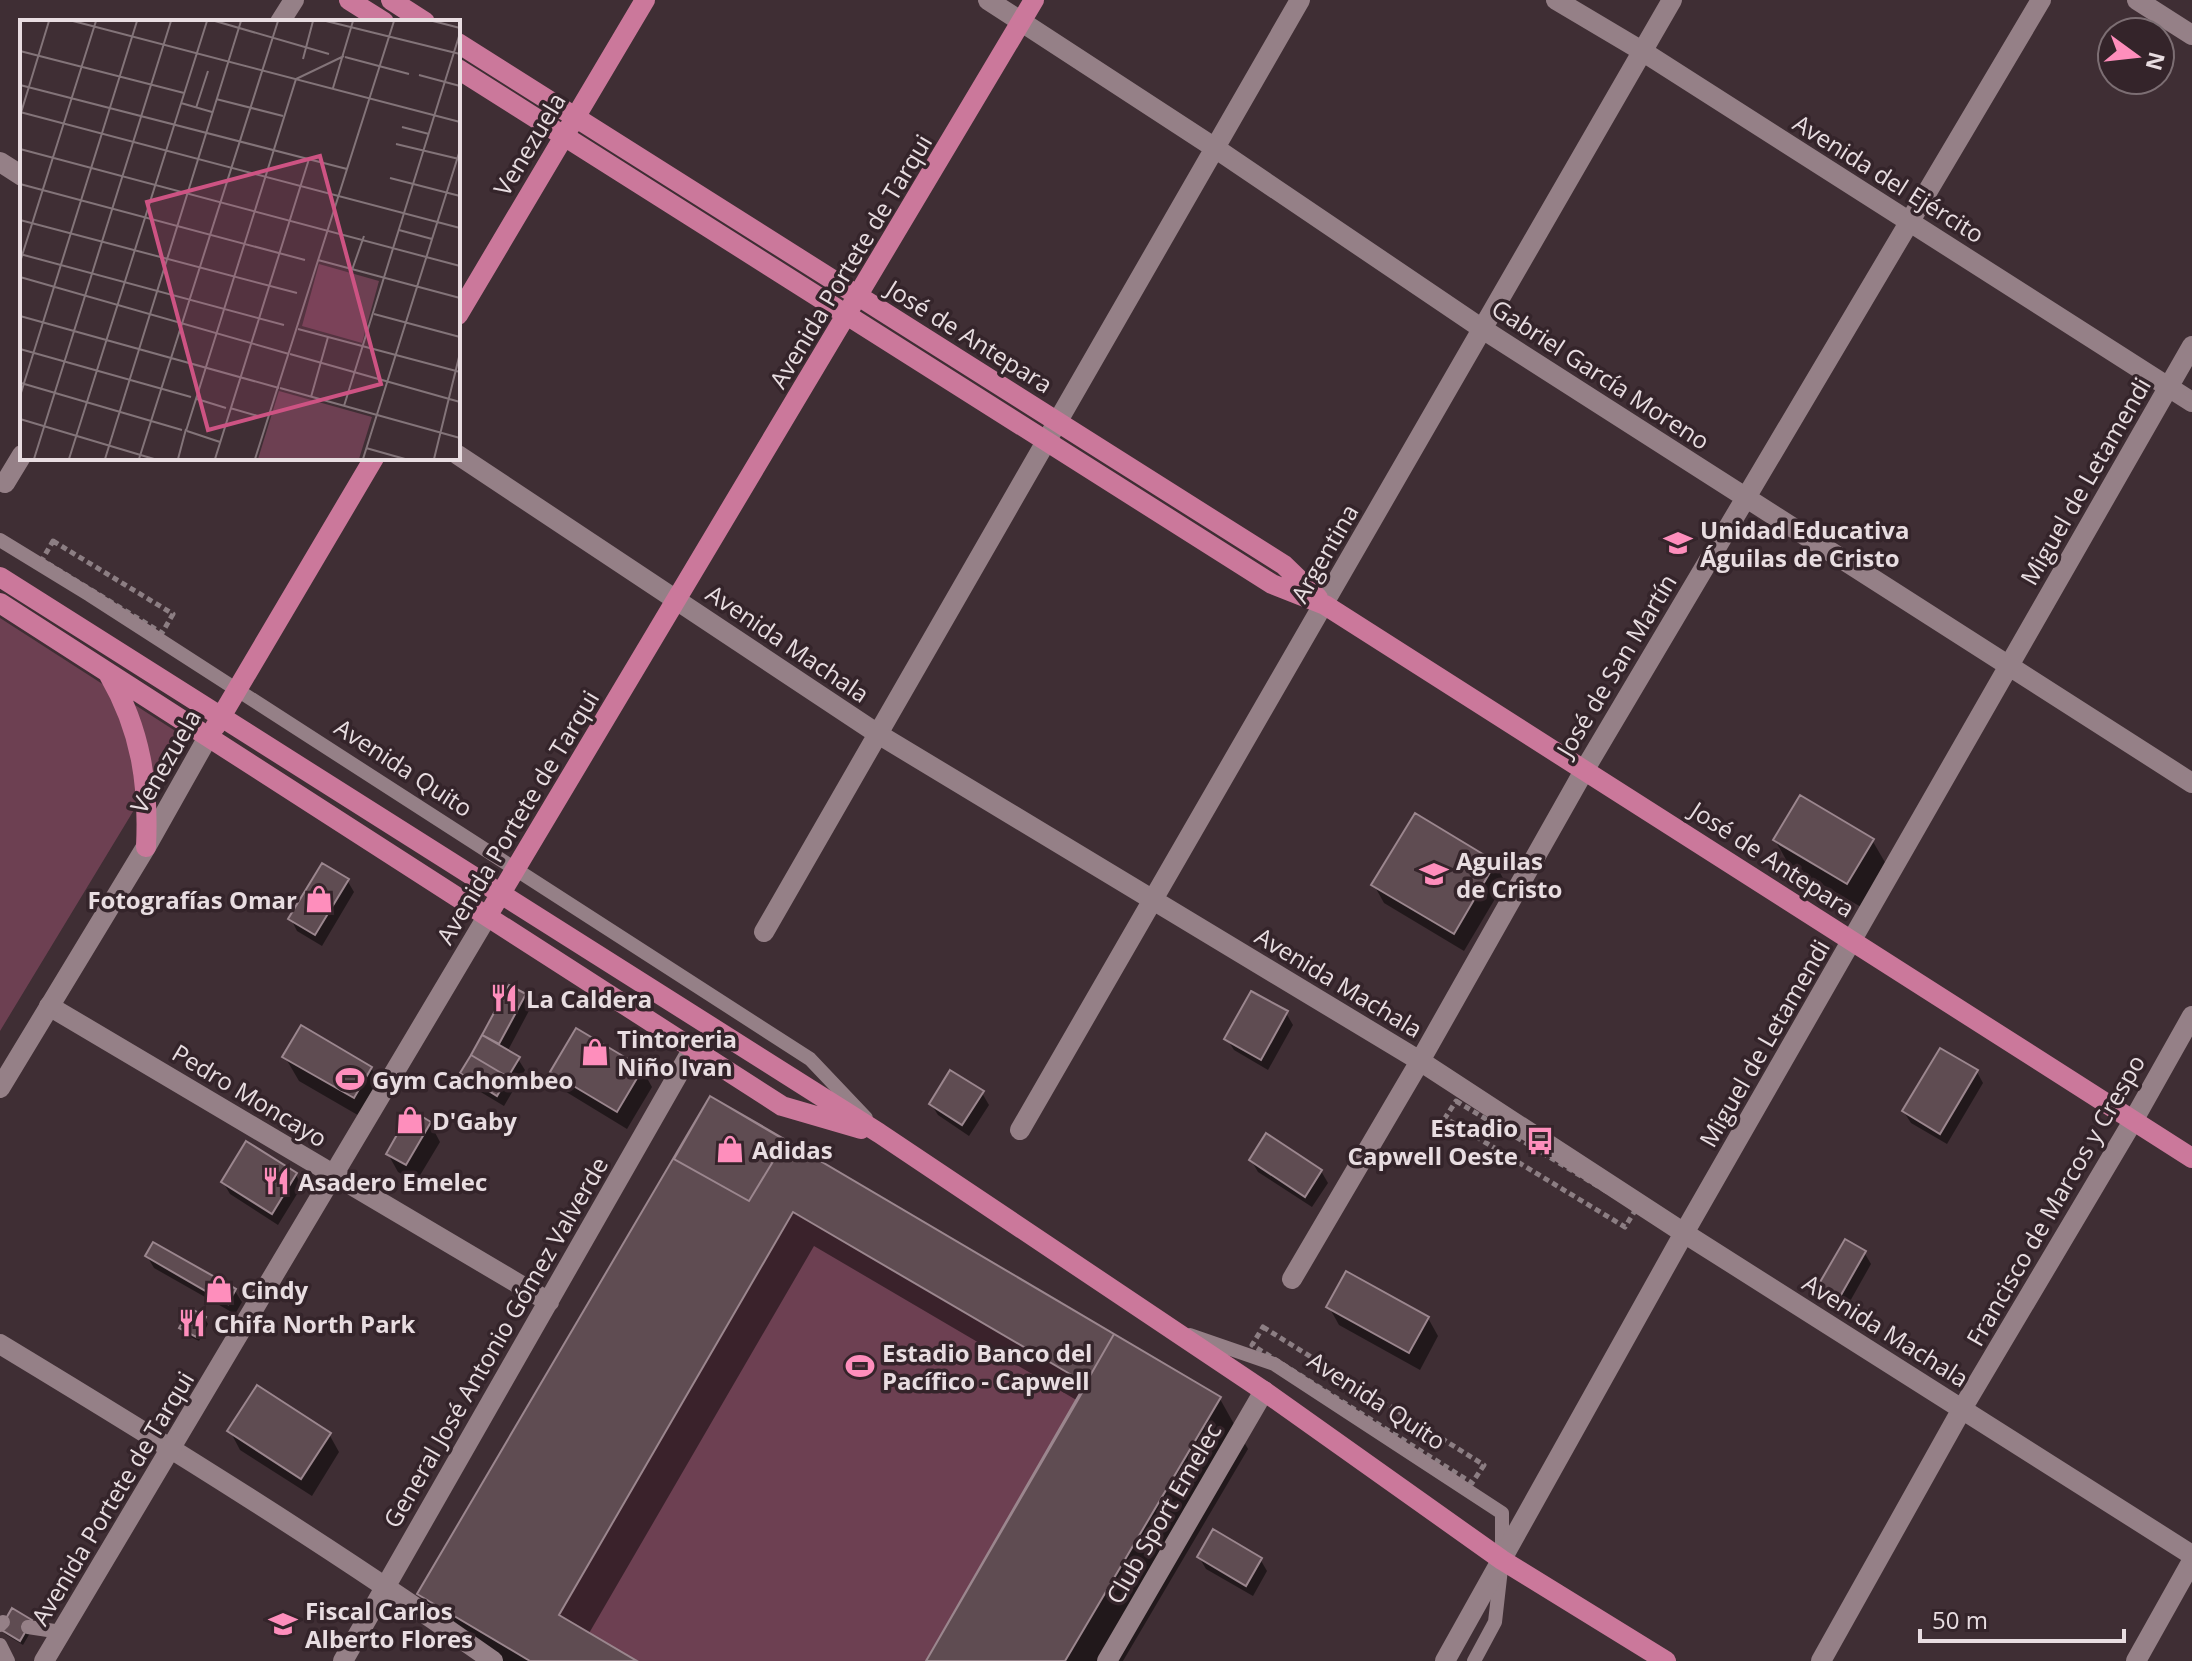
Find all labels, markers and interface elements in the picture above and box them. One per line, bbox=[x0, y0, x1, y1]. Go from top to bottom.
north arrow bbox=[2096, 16, 2176, 96]
inset map bbox=[20, 20, 460, 460]
text: N bbox=[2139, 49, 2173, 74]
street label: Venezuela bbox=[485, 86, 573, 202]
street label: Avenida del Ejército bbox=[1787, 106, 1991, 250]
street label: Avenida Portete de Tarqui bbox=[761, 128, 939, 394]
street label: José de Antepara bbox=[879, 271, 1059, 400]
street label: Gabriel García Moreno bbox=[1486, 291, 1716, 457]
street label: Miguel de Letamendi bbox=[2012, 371, 2158, 591]
street label: Argentina bbox=[1282, 498, 1366, 608]
place label: Unidad Educativa Águilas de Cristo bbox=[1700, 513, 1909, 574]
school or university icon: Unidad Educativa Águilas de Cristo bbox=[1663, 528, 1693, 558]
street label: José de San Martín bbox=[1547, 567, 1684, 764]
street label: Avenida Machala bbox=[700, 576, 876, 710]
street label: Avenida Portete de Tarqui bbox=[428, 684, 606, 950]
street label: Venezuela bbox=[122, 703, 208, 819]
street label: Avenida Quito bbox=[329, 710, 479, 824]
street label: José de Antepara bbox=[1683, 792, 1861, 924]
place label: Aguilas de Cristo bbox=[1456, 844, 1562, 905]
school or university icon: Aguilas de Cristo bbox=[1419, 859, 1449, 889]
place label: Fotografías Omar bbox=[87, 883, 297, 916]
shop icon: Fotografías Omar bbox=[304, 884, 334, 914]
street label: Avenida Machala bbox=[1249, 919, 1429, 1045]
street label: Miguel de Letamendi bbox=[1691, 933, 1837, 1153]
place label: La Caldera bbox=[526, 982, 652, 1015]
restaurant icon: La Caldera bbox=[489, 983, 519, 1013]
place label: Tintoreria Niño Ivan bbox=[617, 1022, 737, 1083]
street label: Pedro Moncayo bbox=[166, 1036, 334, 1154]
shop icon: Tintoreria Niño Ivan bbox=[580, 1037, 610, 1067]
street label: Francisco de Marcos y Crespo bbox=[1958, 1048, 2152, 1352]
place label: Gym Cachombeo bbox=[372, 1063, 573, 1096]
sports icon: Gym Cachombeo bbox=[335, 1064, 365, 1094]
place label: D'Gaby bbox=[432, 1104, 517, 1137]
shop icon: D'Gaby bbox=[395, 1105, 425, 1135]
place label: Estadio Capwell Oeste bbox=[1348, 1111, 1518, 1172]
bus stop icon: Estadio Capwell Oeste bbox=[1525, 1126, 1555, 1156]
place label: Adidas bbox=[752, 1133, 833, 1166]
shop icon: Adidas bbox=[715, 1134, 745, 1164]
street label: General José Antonio Gómez Valverde bbox=[375, 1151, 615, 1533]
place label: Asadero Emelec bbox=[298, 1165, 487, 1198]
restaurant icon: Asadero Emelec bbox=[261, 1166, 291, 1196]
street label: Avenida Machala bbox=[1797, 1266, 1975, 1394]
place label: Cindy bbox=[241, 1273, 309, 1306]
shop icon: Cindy bbox=[204, 1274, 234, 1304]
place label: Chifa North Park bbox=[214, 1307, 416, 1340]
restaurant icon: Chifa North Park bbox=[177, 1308, 207, 1338]
place label: Estadio Banco del Pacífico - Capwell bbox=[882, 1336, 1092, 1397]
street label: Avenida Quito bbox=[1302, 1343, 1452, 1457]
sports icon: Estadio Banco del Pacífico - Capwell bbox=[845, 1351, 875, 1381]
street label: Avenida Portete de Tarqui bbox=[23, 1365, 201, 1631]
street label: Club Sport Emelec bbox=[1098, 1417, 1228, 1609]
scale bar bbox=[1920, 1593, 2124, 1643]
place label: Fiscal Carlos Alberto Flores bbox=[305, 1594, 473, 1655]
text: 50 m bbox=[1932, 1603, 1988, 1636]
school or university icon: Fiscal Carlos Alberto Flores bbox=[268, 1609, 298, 1639]

